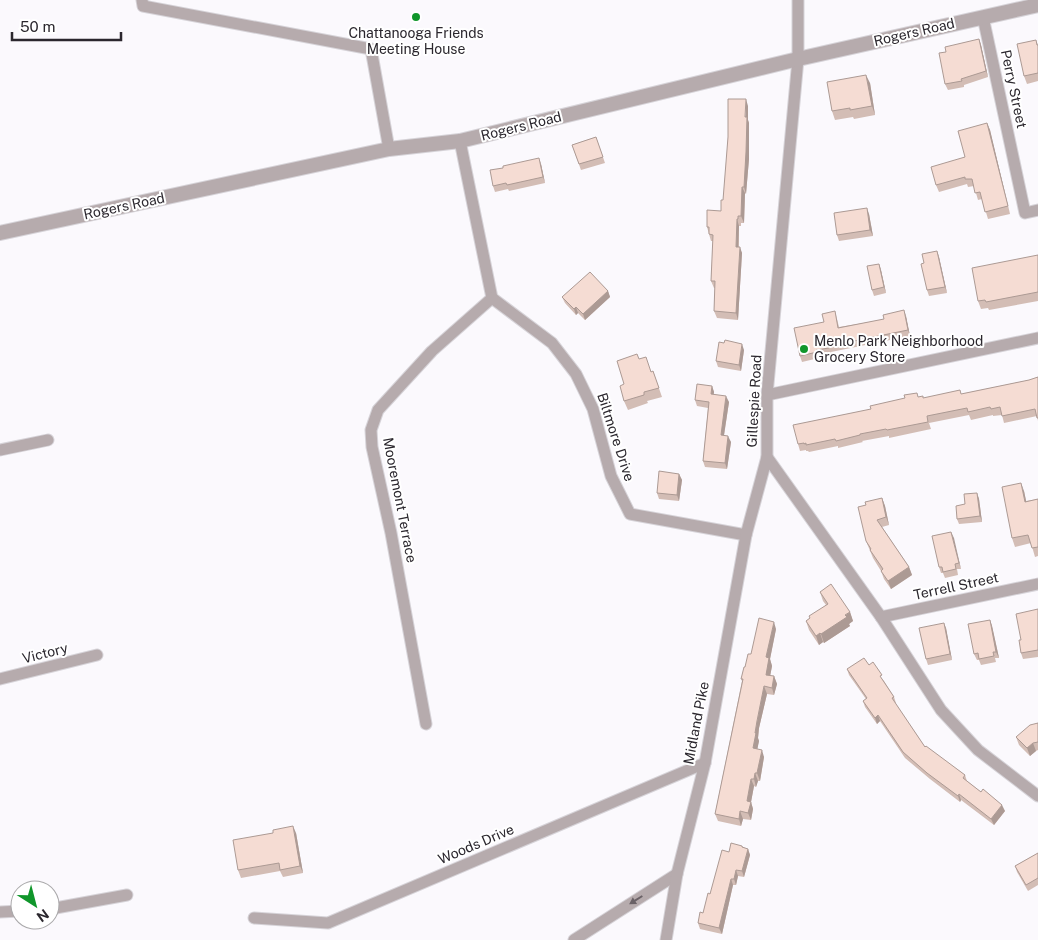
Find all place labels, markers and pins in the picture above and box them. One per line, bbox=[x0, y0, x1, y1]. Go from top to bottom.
marker: Chattanooga Friends Meeting House bbox=[410, 11, 422, 23]
place label: Chattanooga Friends Meeting House bbox=[348, 25, 484, 57]
place label: Menlo Park Neighborhood Grocery Store bbox=[814, 333, 983, 365]
marker: Menlo Park Neighborhood Grocery Store bbox=[798, 343, 810, 355]

